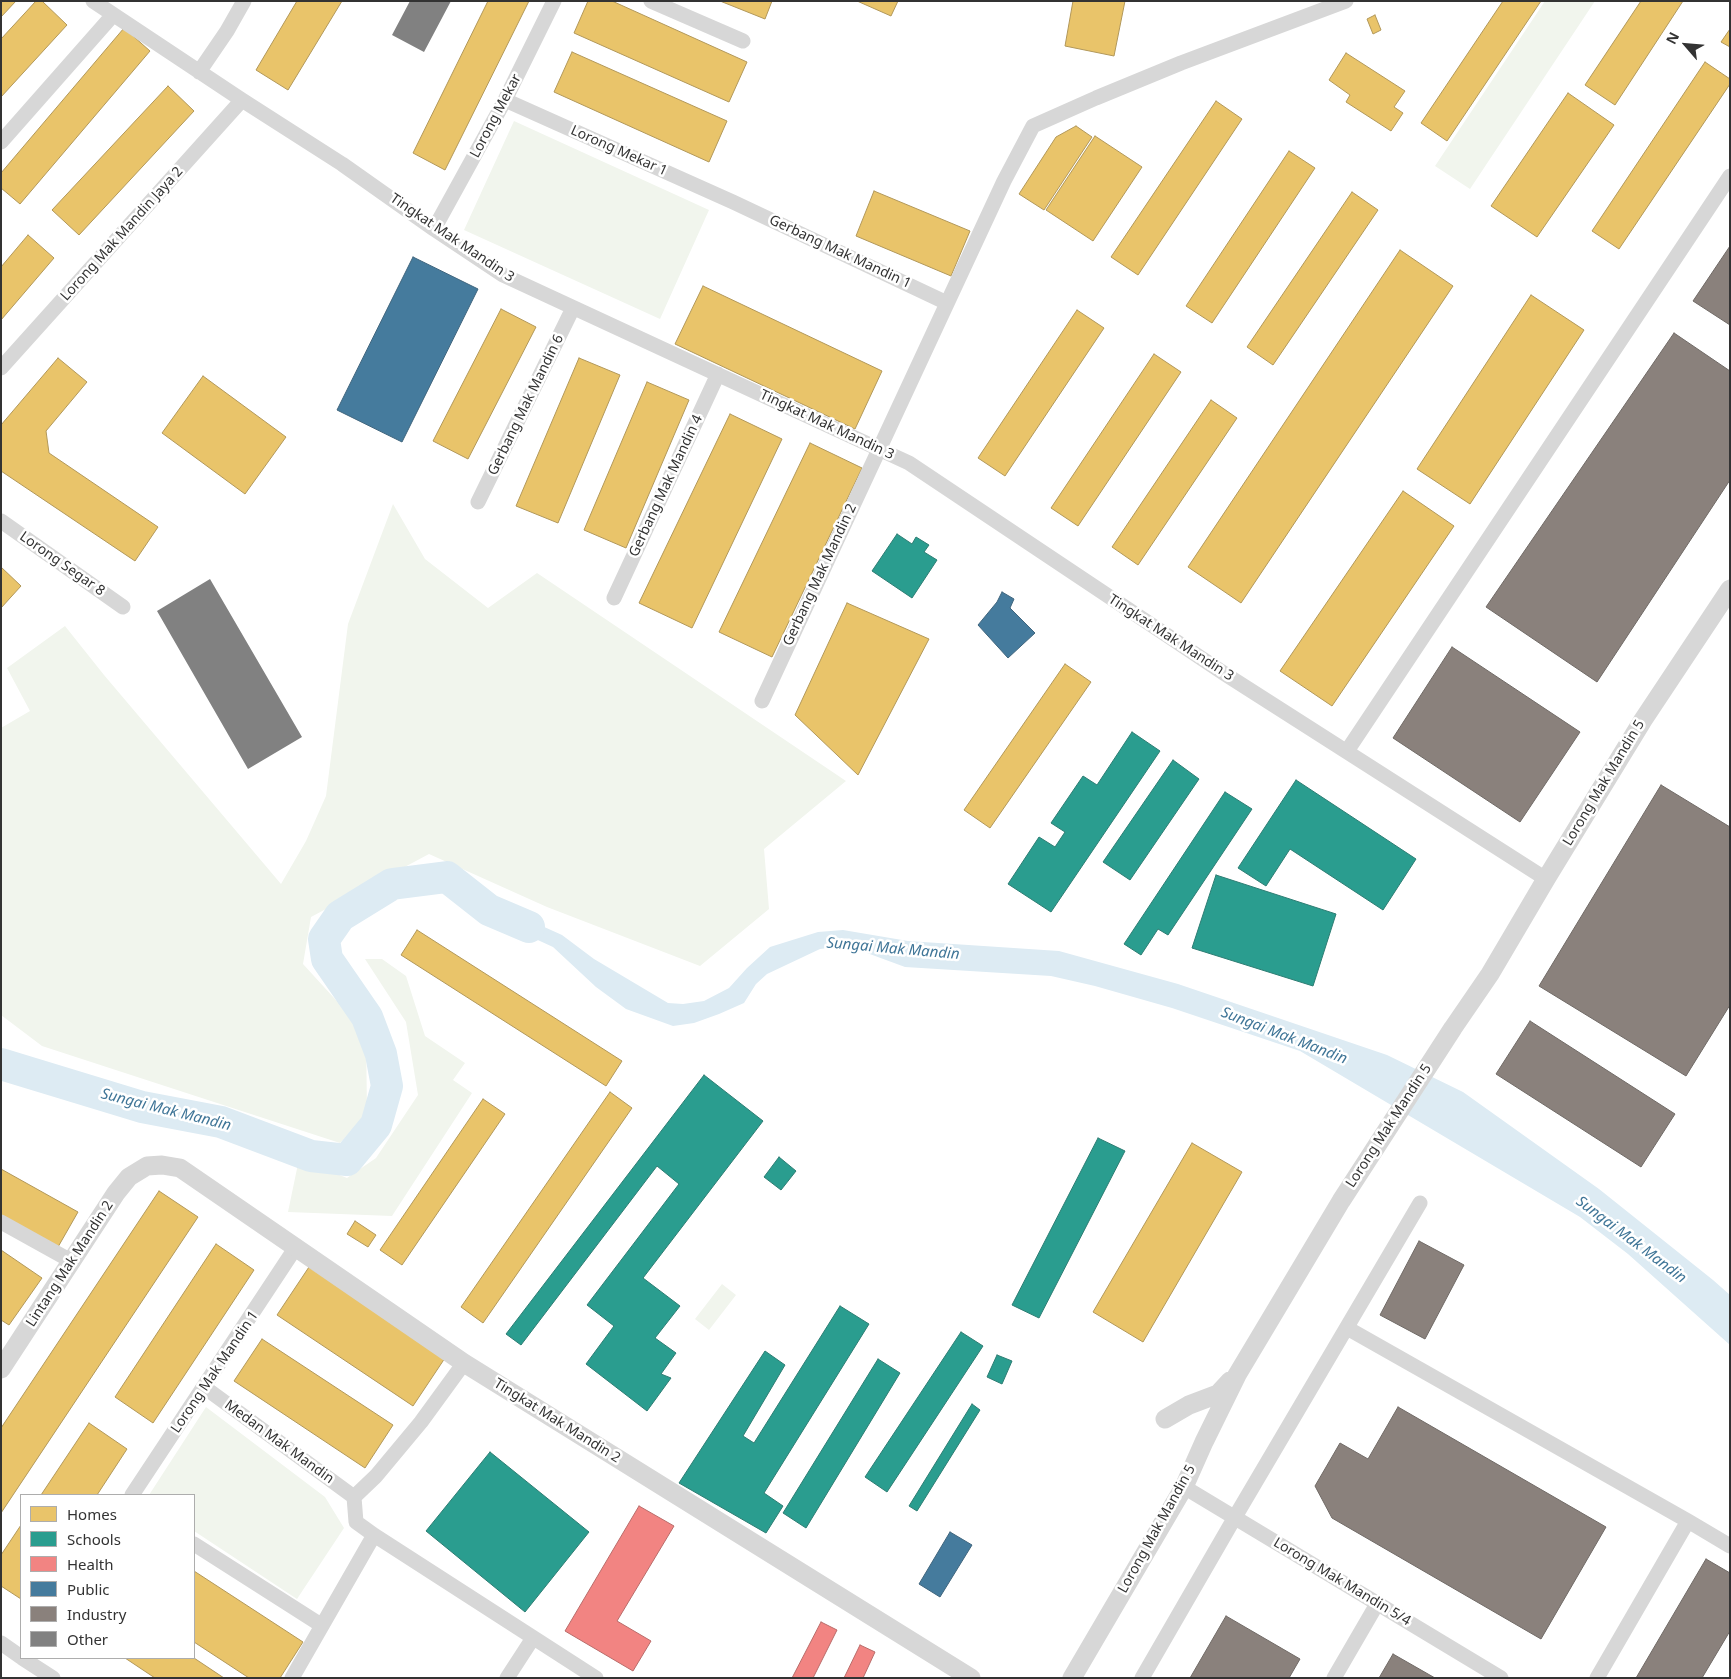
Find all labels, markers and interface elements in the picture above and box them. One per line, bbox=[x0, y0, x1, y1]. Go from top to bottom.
north arrow bbox=[1661, 20, 1711, 70]
text: N bbox=[1661, 29, 1683, 47]
street label: Lorong Mekar bbox=[467, 71, 525, 161]
street label: Lorong Mekar 1 bbox=[568, 122, 670, 180]
street label: Lorong Mak Mandin Jaya 2 bbox=[57, 164, 187, 304]
street label: Tingkat Mak Mandin 3 bbox=[387, 190, 517, 286]
street label: Gerbang Mak Mandin 1 bbox=[766, 212, 914, 292]
street label: Gerbang Mak Mandin 6 bbox=[485, 332, 567, 478]
street label: Tingkat Mak Mandin 3 bbox=[757, 387, 897, 463]
street label: Gerbang Mak Mandin 4 bbox=[626, 412, 706, 560]
street label: Gerbang Mak Mandin 2 bbox=[780, 501, 860, 649]
street label: Lorong Segar 8 bbox=[16, 528, 108, 600]
street label: Tingkat Mak Mandin 3 bbox=[1105, 591, 1237, 685]
street label: Lorong Mak Mandin 5 bbox=[1560, 717, 1648, 849]
water label: Sungai Mak Mandin bbox=[826, 934, 960, 964]
water label: Sungai Mak Mandin bbox=[1218, 1004, 1350, 1068]
street label: Lorong Mak Mandin 5 bbox=[1343, 1061, 1435, 1191]
water label: Sungai Mak Mandin bbox=[99, 1085, 233, 1135]
water label: Sungai Mak Mandin bbox=[1572, 1193, 1690, 1287]
street label: Lintang Mak Mandin 2 bbox=[23, 1198, 117, 1330]
street label: Lorong Mak Mandin 1 bbox=[168, 1308, 262, 1436]
street label: Tingkat Mak Mandin 2 bbox=[491, 1375, 623, 1467]
street label: Medan Mak Mandin bbox=[221, 1397, 337, 1487]
street label: Lorong Mak Mandin 5 bbox=[1115, 1462, 1199, 1596]
legend bbox=[20, 1494, 195, 1659]
text: Homes bbox=[67, 1504, 117, 1524]
text: Schools bbox=[67, 1529, 121, 1549]
street label: Lorong Mak Mandin 5/4 bbox=[1270, 1534, 1414, 1630]
text: Health bbox=[67, 1554, 114, 1574]
text: Public bbox=[67, 1579, 110, 1599]
text: Industry bbox=[67, 1604, 126, 1624]
text: Other bbox=[67, 1629, 108, 1649]

